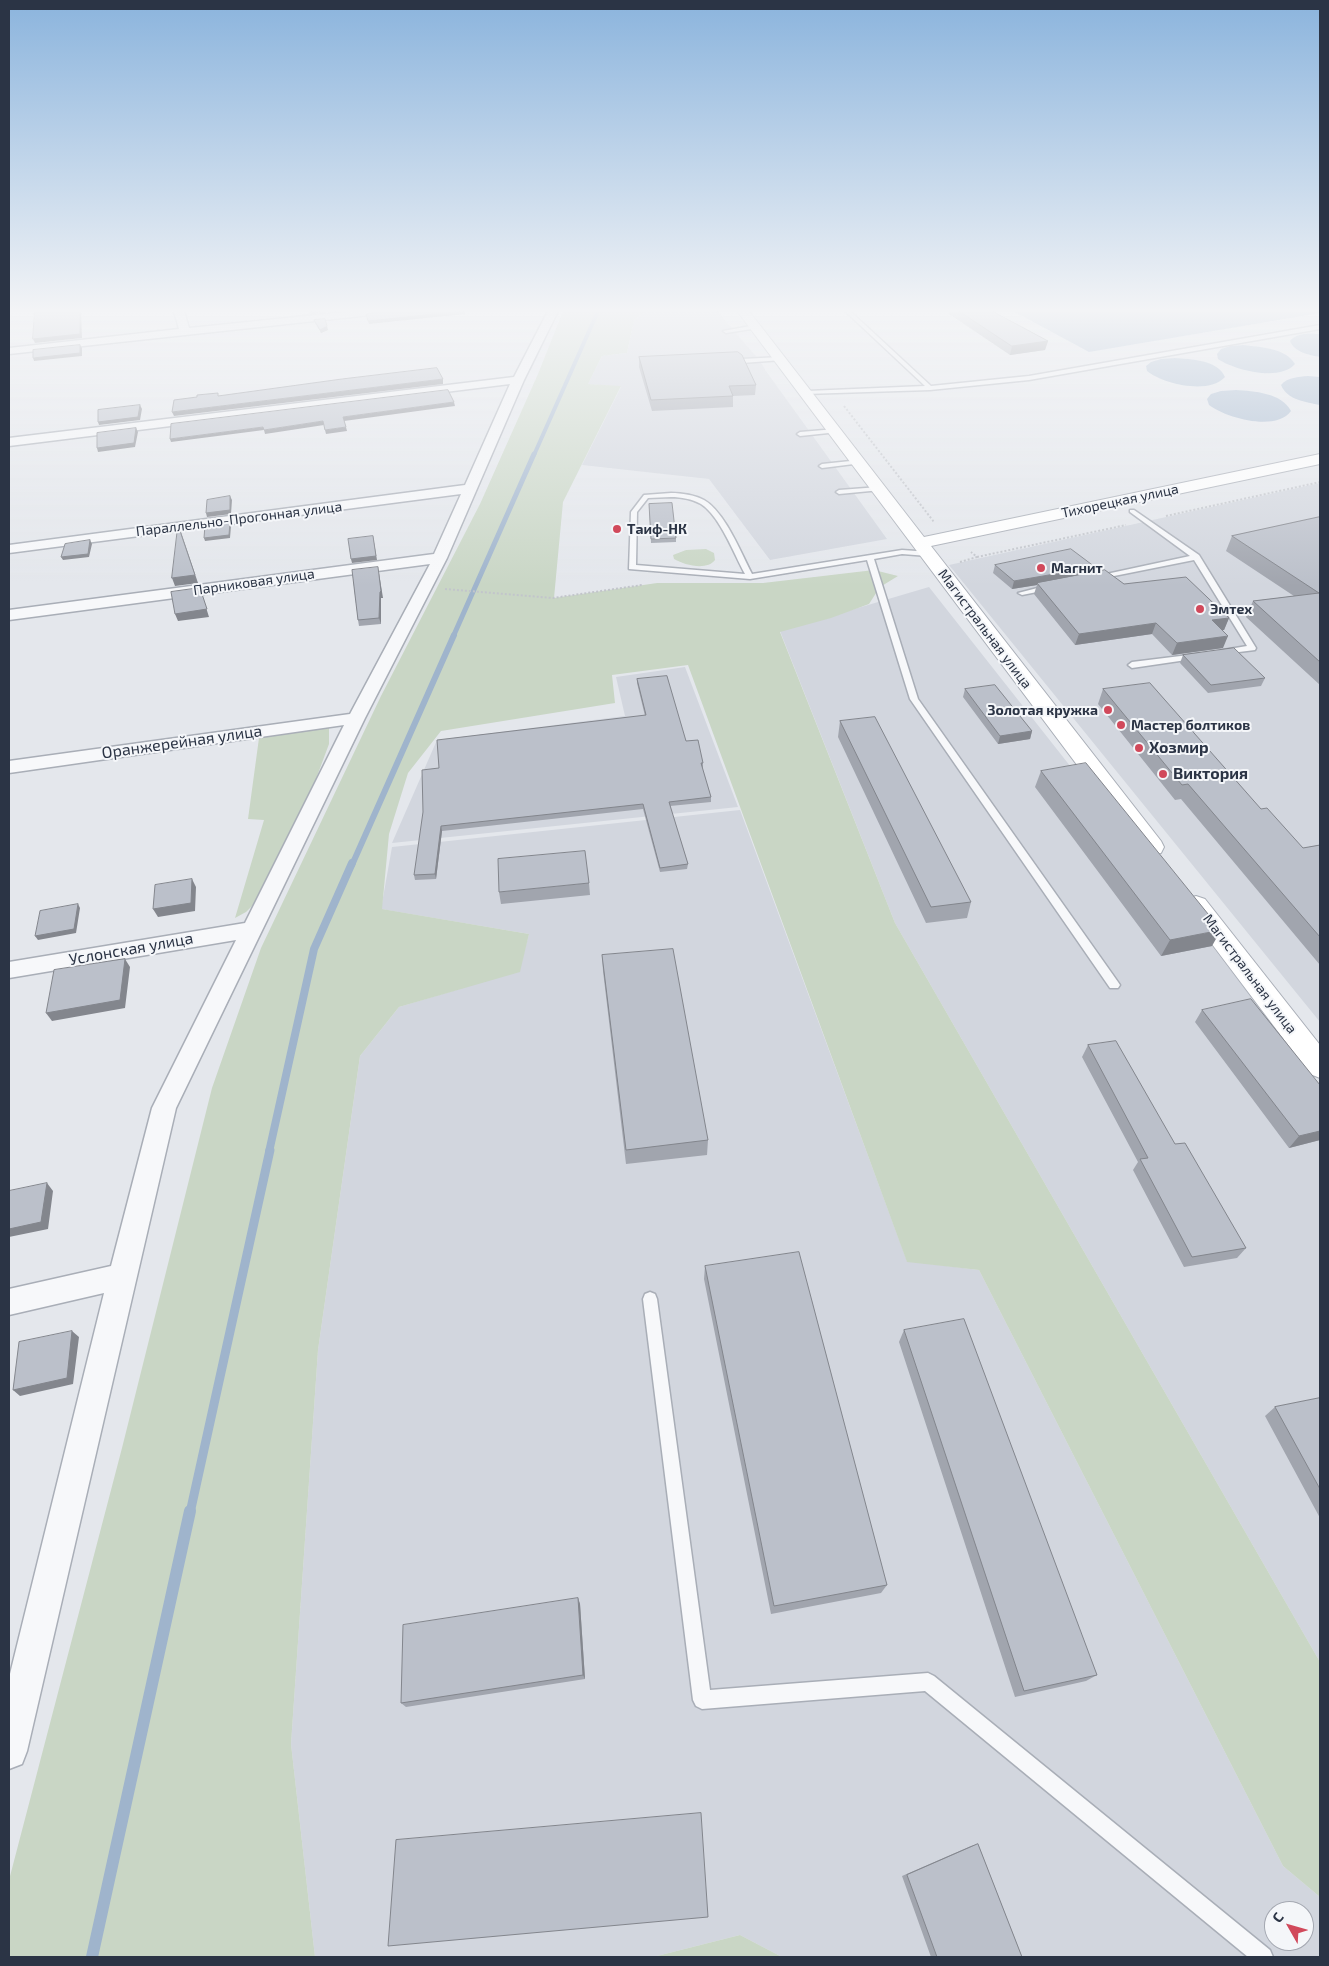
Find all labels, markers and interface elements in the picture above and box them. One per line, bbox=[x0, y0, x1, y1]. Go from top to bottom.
street label: Тихорецкая улица bbox=[1060, 480, 1180, 522]
street label: Параллельно-Прогонная улица bbox=[135, 498, 343, 540]
place label: Таиф-НК bbox=[627, 521, 687, 537]
marker: Таиф-НК bbox=[611, 523, 623, 535]
place label: Магнит bbox=[1051, 560, 1103, 576]
marker: Магнит bbox=[1035, 562, 1047, 574]
street label: Парниковая улица bbox=[192, 565, 316, 599]
street label: Магистральная улица bbox=[935, 566, 1035, 692]
place label: Эмтех bbox=[1210, 601, 1252, 617]
marker: Эмтех bbox=[1194, 603, 1206, 615]
place label: Золотая кружка bbox=[988, 702, 1098, 718]
marker: Золотая кружка bbox=[1102, 704, 1114, 716]
place label: Мастер болтиков bbox=[1131, 717, 1250, 733]
marker: Мастер болтиков bbox=[1115, 719, 1127, 731]
street label: Оранжерейная улица bbox=[101, 721, 263, 763]
place label: Хозмир bbox=[1149, 738, 1209, 758]
marker: Хозмир bbox=[1133, 742, 1145, 754]
place label: Виктория bbox=[1173, 764, 1248, 784]
marker: Виктория bbox=[1157, 768, 1169, 780]
street label: Магистральная улица bbox=[1200, 911, 1300, 1037]
street label: Услонская улица bbox=[67, 929, 195, 969]
north arrow bbox=[1264, 1901, 1314, 1951]
text: С bbox=[1268, 1909, 1287, 1926]

